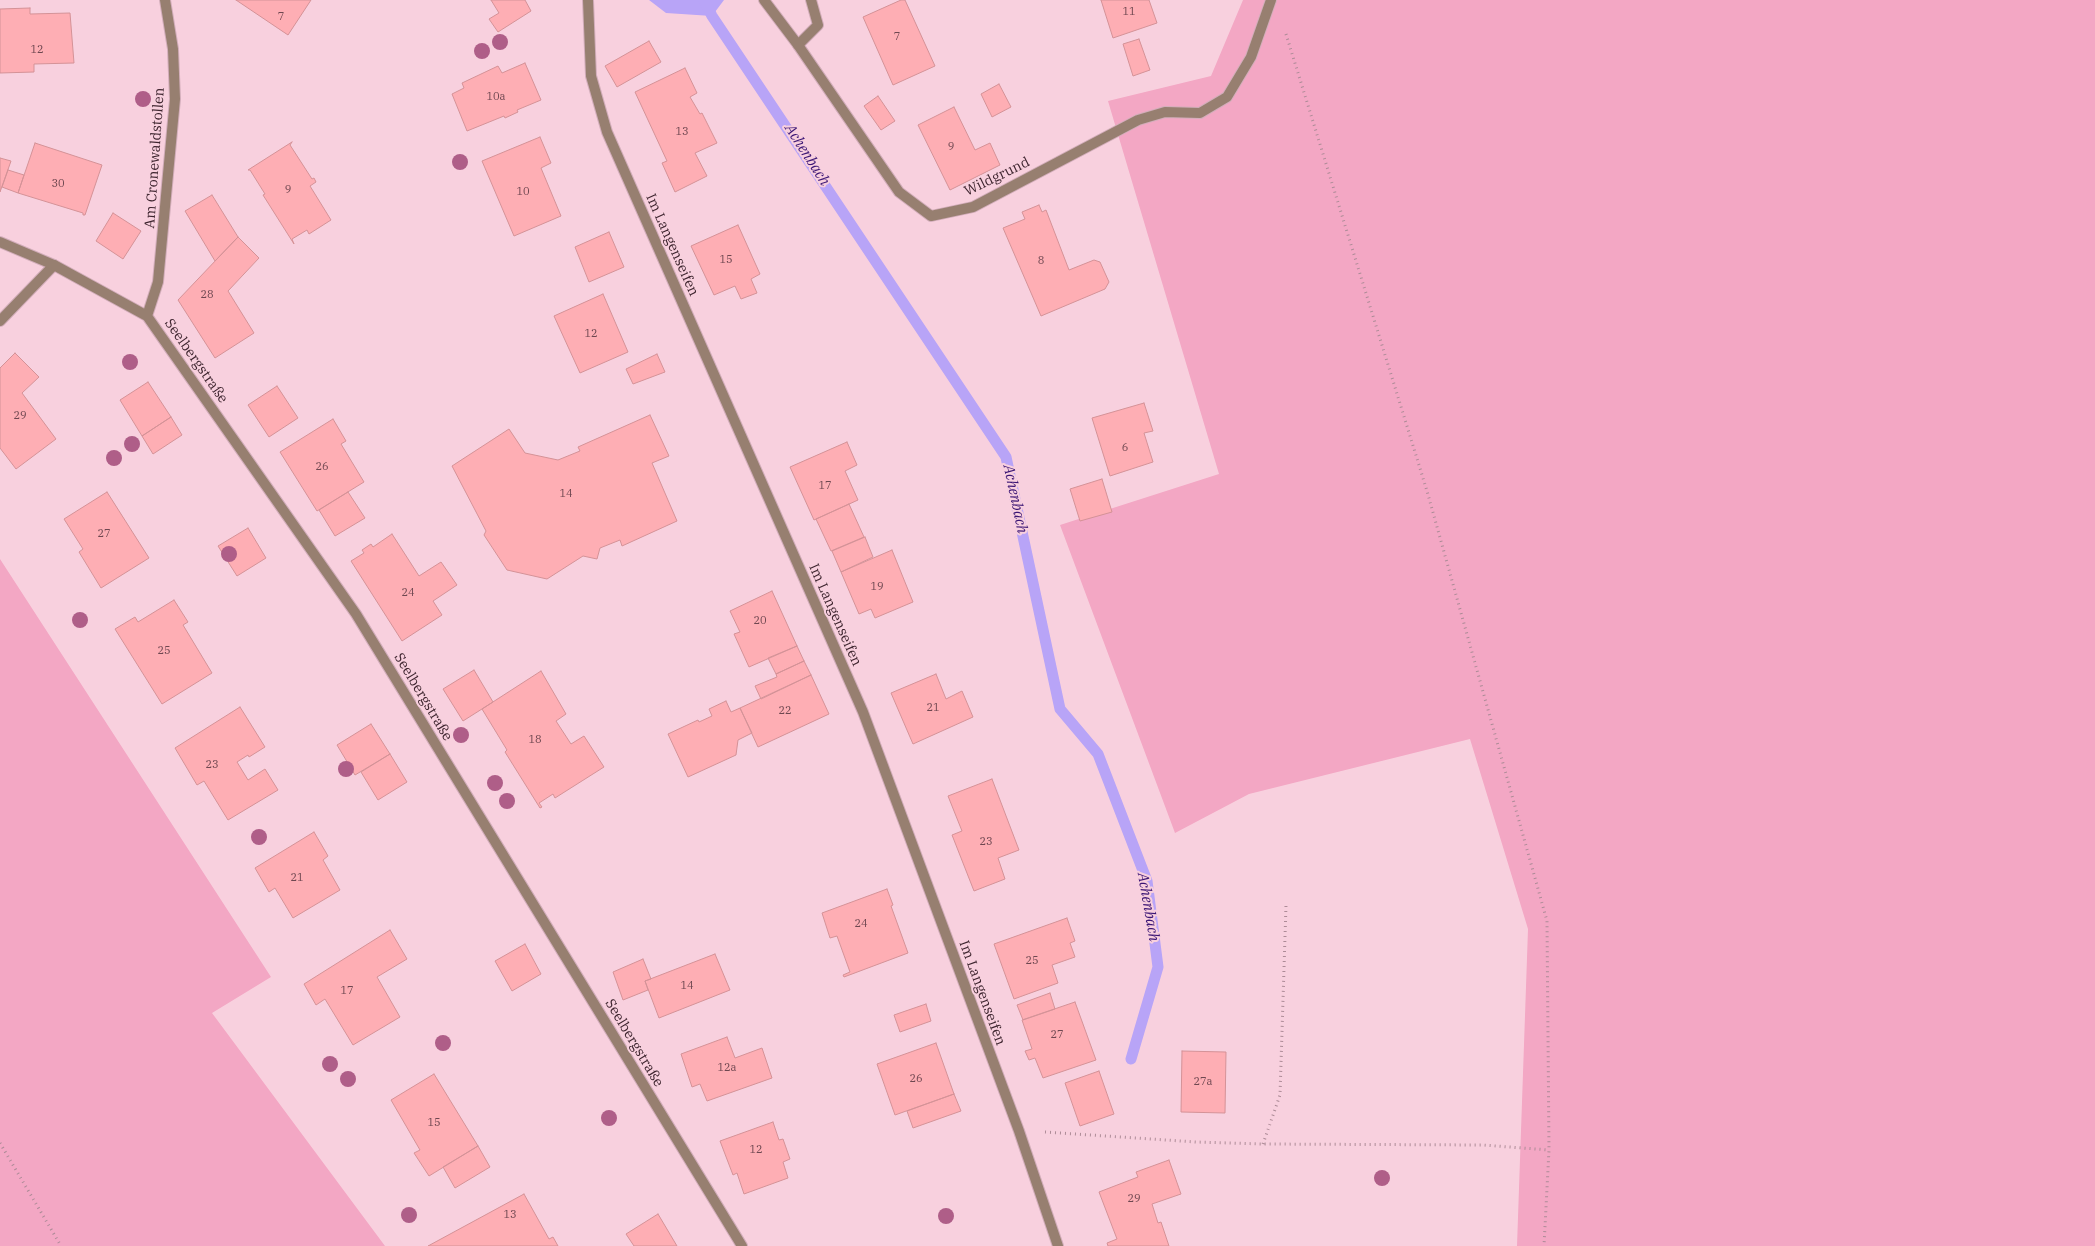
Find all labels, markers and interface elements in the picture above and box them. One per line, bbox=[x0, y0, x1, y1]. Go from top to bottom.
house number: 11 bbox=[1122, 5, 1136, 19]
house number: 7 bbox=[278, 10, 284, 24]
house number: 7 bbox=[894, 30, 900, 44]
house number: 12 bbox=[30, 43, 44, 57]
street label: Am Cronewaldstollen bbox=[142, 87, 168, 229]
house number: 10a bbox=[486, 90, 506, 104]
water label: Achenbach bbox=[780, 121, 834, 189]
house number: 13 bbox=[675, 125, 689, 139]
house number: 9 bbox=[948, 140, 954, 154]
street label: Wildgrund bbox=[962, 154, 1032, 200]
house number: 30 bbox=[51, 177, 65, 191]
house number: 9 bbox=[285, 183, 291, 197]
house number: 10 bbox=[516, 185, 530, 199]
street label: Im Langenseifen bbox=[642, 191, 702, 299]
house number: 15 bbox=[719, 253, 733, 267]
house number: 8 bbox=[1038, 254, 1044, 268]
house number: 28 bbox=[200, 288, 214, 302]
street label: Seelbergstraße bbox=[161, 316, 231, 406]
house number: 12 bbox=[584, 327, 598, 341]
house number: 29 bbox=[13, 409, 27, 423]
house number: 6 bbox=[1122, 441, 1128, 455]
house number: 26 bbox=[315, 460, 329, 474]
water label: Achenbach bbox=[999, 463, 1031, 535]
house number: 17 bbox=[818, 479, 832, 493]
house number: 14 bbox=[559, 487, 573, 501]
house number: 27 bbox=[97, 527, 111, 541]
street label: Im Langenseifen bbox=[805, 561, 865, 669]
house number: 19 bbox=[870, 580, 884, 594]
house number: 24 bbox=[401, 586, 415, 600]
house number: 20 bbox=[753, 614, 767, 628]
house number: 25 bbox=[157, 644, 171, 658]
street label: Seelbergstraße bbox=[390, 650, 456, 744]
house number: 21 bbox=[926, 701, 940, 715]
house number: 22 bbox=[778, 704, 792, 718]
house number: 18 bbox=[528, 733, 542, 747]
house number: 23 bbox=[205, 758, 219, 772]
house number: 23 bbox=[979, 835, 993, 849]
house number: 21 bbox=[290, 871, 304, 885]
water label: Achenbach bbox=[1133, 871, 1163, 943]
house number: 24 bbox=[854, 917, 868, 931]
street label: Im Langenseifen bbox=[955, 938, 1009, 1048]
house number: 25 bbox=[1025, 954, 1039, 968]
house number: 14 bbox=[680, 979, 694, 993]
house number: 17 bbox=[340, 984, 354, 998]
street label: Seelbergstraße bbox=[601, 996, 667, 1090]
house number: 27 bbox=[1050, 1028, 1064, 1042]
house number: 12a bbox=[717, 1061, 737, 1075]
house number: 26 bbox=[909, 1072, 923, 1086]
house number: 27a bbox=[1193, 1075, 1213, 1089]
house number: 15 bbox=[427, 1116, 441, 1130]
house number: 12 bbox=[749, 1143, 763, 1157]
house number: 29 bbox=[1127, 1192, 1141, 1206]
house number: 13 bbox=[503, 1208, 517, 1222]

